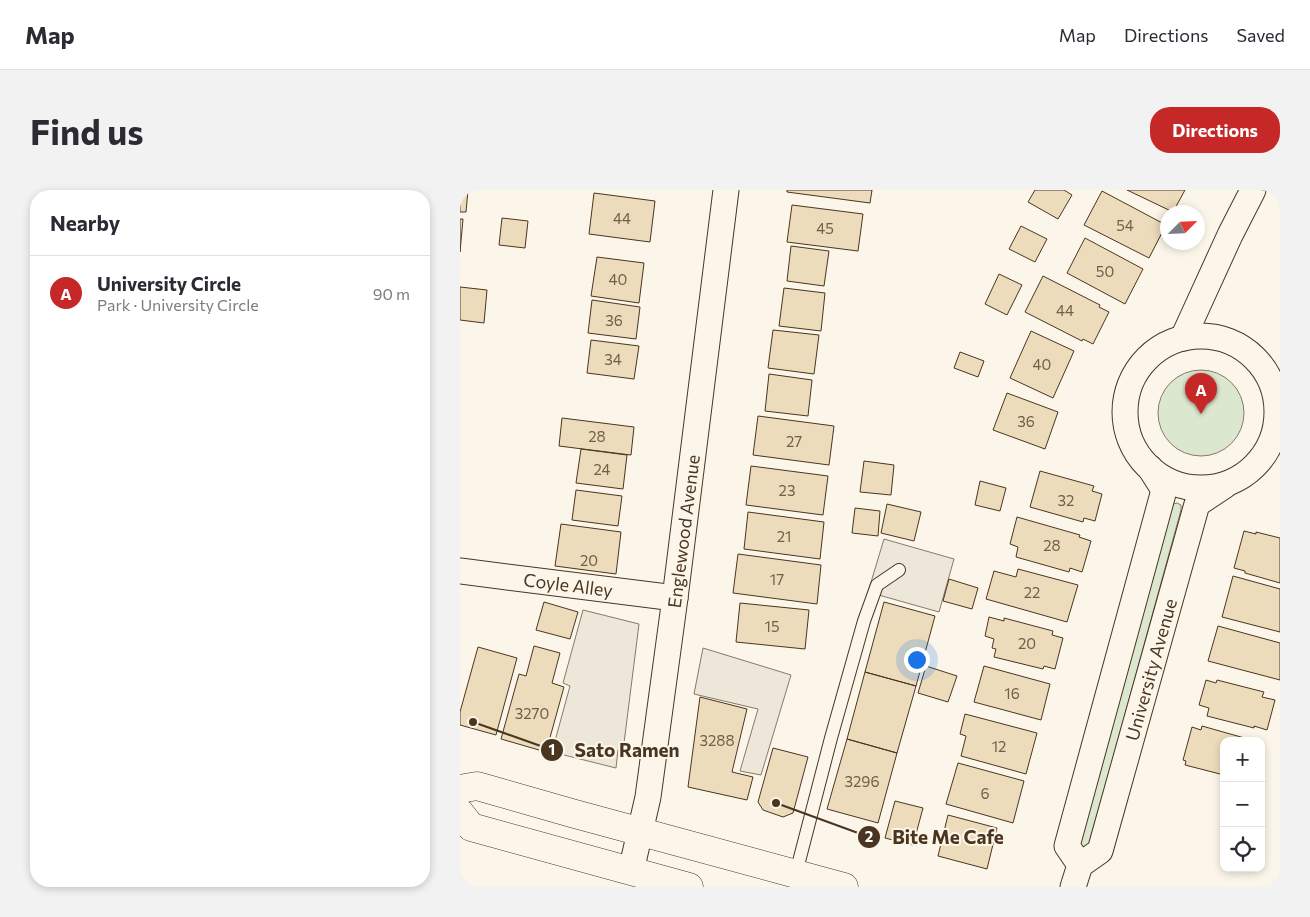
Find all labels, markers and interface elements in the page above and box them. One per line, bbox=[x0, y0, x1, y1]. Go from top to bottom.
text: Map bbox=[25, 20, 75, 49]
text: Map bbox=[1059, 24, 1096, 46]
text: Directions bbox=[1124, 24, 1208, 46]
text: Saved bbox=[1236, 24, 1285, 46]
button: Directions bbox=[1150, 107, 1280, 153]
text: Find us bbox=[30, 109, 144, 152]
north arrow bbox=[1160, 205, 1205, 250]
house number: 44 bbox=[613, 209, 631, 227]
text: Nearby bbox=[50, 210, 120, 235]
house number: 54 bbox=[1116, 216, 1134, 234]
house number: 45 bbox=[816, 219, 834, 237]
house number: 50 bbox=[1096, 262, 1114, 280]
house number: 40 bbox=[609, 270, 627, 288]
text: University Circle bbox=[97, 272, 241, 295]
text: A bbox=[60, 284, 72, 303]
text: 90 m bbox=[373, 284, 410, 303]
text: Park · University Circle bbox=[97, 295, 259, 314]
house number: 44 bbox=[1056, 301, 1074, 319]
house number: 36 bbox=[605, 311, 623, 329]
house number: 34 bbox=[604, 350, 622, 368]
house number: 40 bbox=[1033, 355, 1051, 373]
pin: A bbox=[1185, 373, 1217, 414]
house number: 36 bbox=[1017, 412, 1035, 430]
house number: 28 bbox=[588, 427, 606, 445]
house number: 27 bbox=[786, 432, 802, 450]
street label: Englewood Avenue bbox=[663, 453, 704, 609]
house number: 24 bbox=[593, 460, 611, 478]
house number: 23 bbox=[779, 481, 795, 499]
house number: 32 bbox=[1058, 491, 1074, 509]
house number: 21 bbox=[777, 527, 791, 545]
house number: 28 bbox=[1043, 536, 1061, 554]
house number: 20 bbox=[580, 551, 598, 569]
street label: Coyle Alley bbox=[522, 568, 614, 601]
house number: 17 bbox=[770, 570, 784, 588]
house number: 22 bbox=[1024, 583, 1040, 601]
street label: University Avenue bbox=[1120, 596, 1181, 743]
house number: 15 bbox=[764, 617, 780, 635]
house number: 20 bbox=[1018, 634, 1036, 652]
your location bbox=[904, 647, 930, 673]
house number: 16 bbox=[1004, 684, 1020, 702]
house number: 3270 bbox=[515, 704, 549, 722]
house number: 3288 bbox=[699, 731, 735, 749]
callout: Sato Ramen bbox=[539, 733, 689, 767]
house number: 12 bbox=[992, 737, 1006, 755]
map controls bbox=[1220, 737, 1265, 872]
button: + bbox=[1220, 737, 1265, 782]
text: Sato Ramen bbox=[575, 738, 679, 761]
text: 1 bbox=[549, 740, 555, 758]
house number: 3296 bbox=[844, 772, 880, 790]
button: − bbox=[1220, 782, 1265, 827]
house number: 6 bbox=[980, 784, 990, 802]
callout: Bite Me Cafe bbox=[857, 820, 1014, 854]
text: Bite Me Cafe bbox=[892, 825, 1004, 848]
text: 2 bbox=[865, 827, 873, 845]
button: locate bbox=[1220, 827, 1265, 872]

